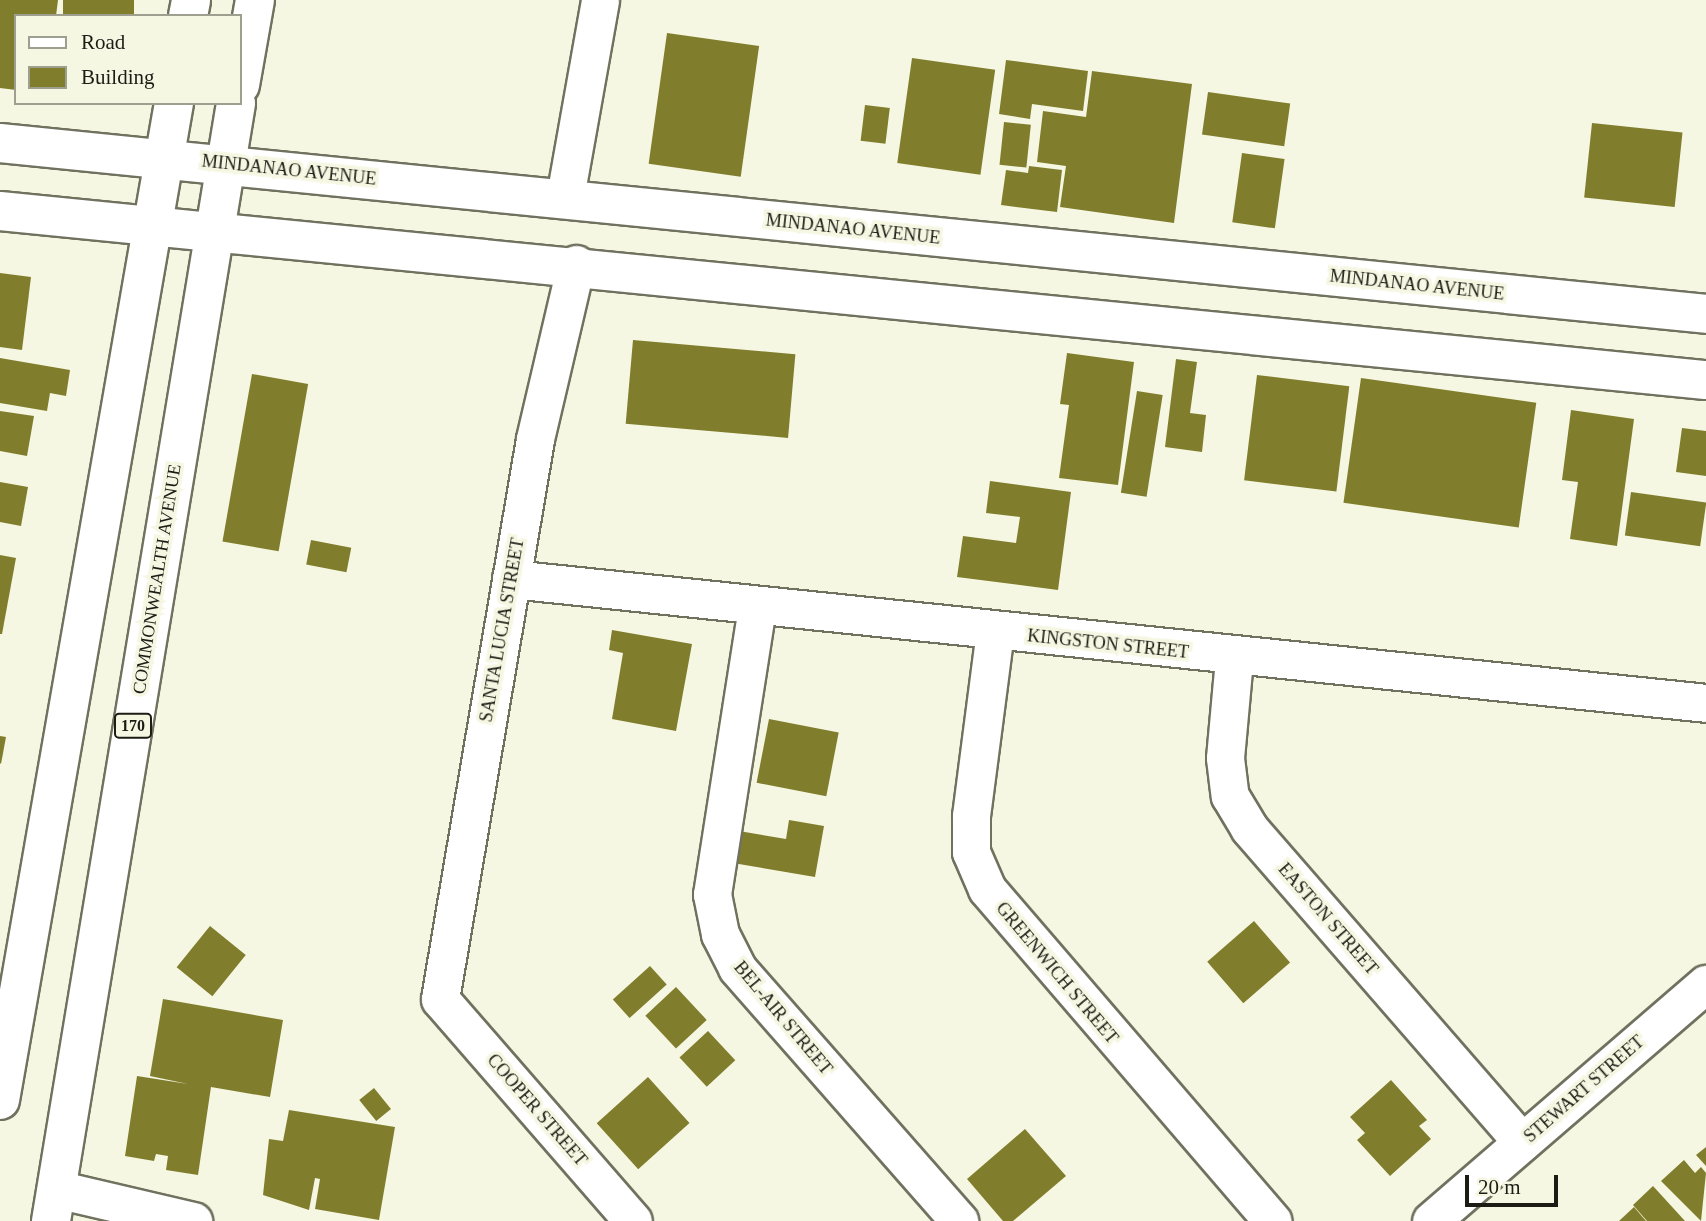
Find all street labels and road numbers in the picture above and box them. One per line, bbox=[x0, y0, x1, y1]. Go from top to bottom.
street label: MINDANAO AVENUE bbox=[200, 150, 378, 190]
street label: MINDANAO AVENUE bbox=[764, 209, 942, 249]
street label: MINDANAO AVENUE bbox=[1328, 265, 1506, 305]
street label: COMMONWEALTH AVENUE bbox=[128, 462, 186, 696]
street label: SANTA LUCIA STREET bbox=[475, 535, 529, 725]
street label: KINGSTON STREET bbox=[1026, 625, 1190, 663]
road number: 170 bbox=[114, 713, 152, 738]
street label: EASTON STREET bbox=[1274, 859, 1382, 979]
street label: GREENWICH STREET bbox=[991, 898, 1123, 1048]
street label: BEL-AIR STREET bbox=[729, 957, 837, 1079]
street label: STEWART STREET bbox=[1519, 1031, 1649, 1147]
street label: COOPER STREET bbox=[482, 1050, 592, 1170]

